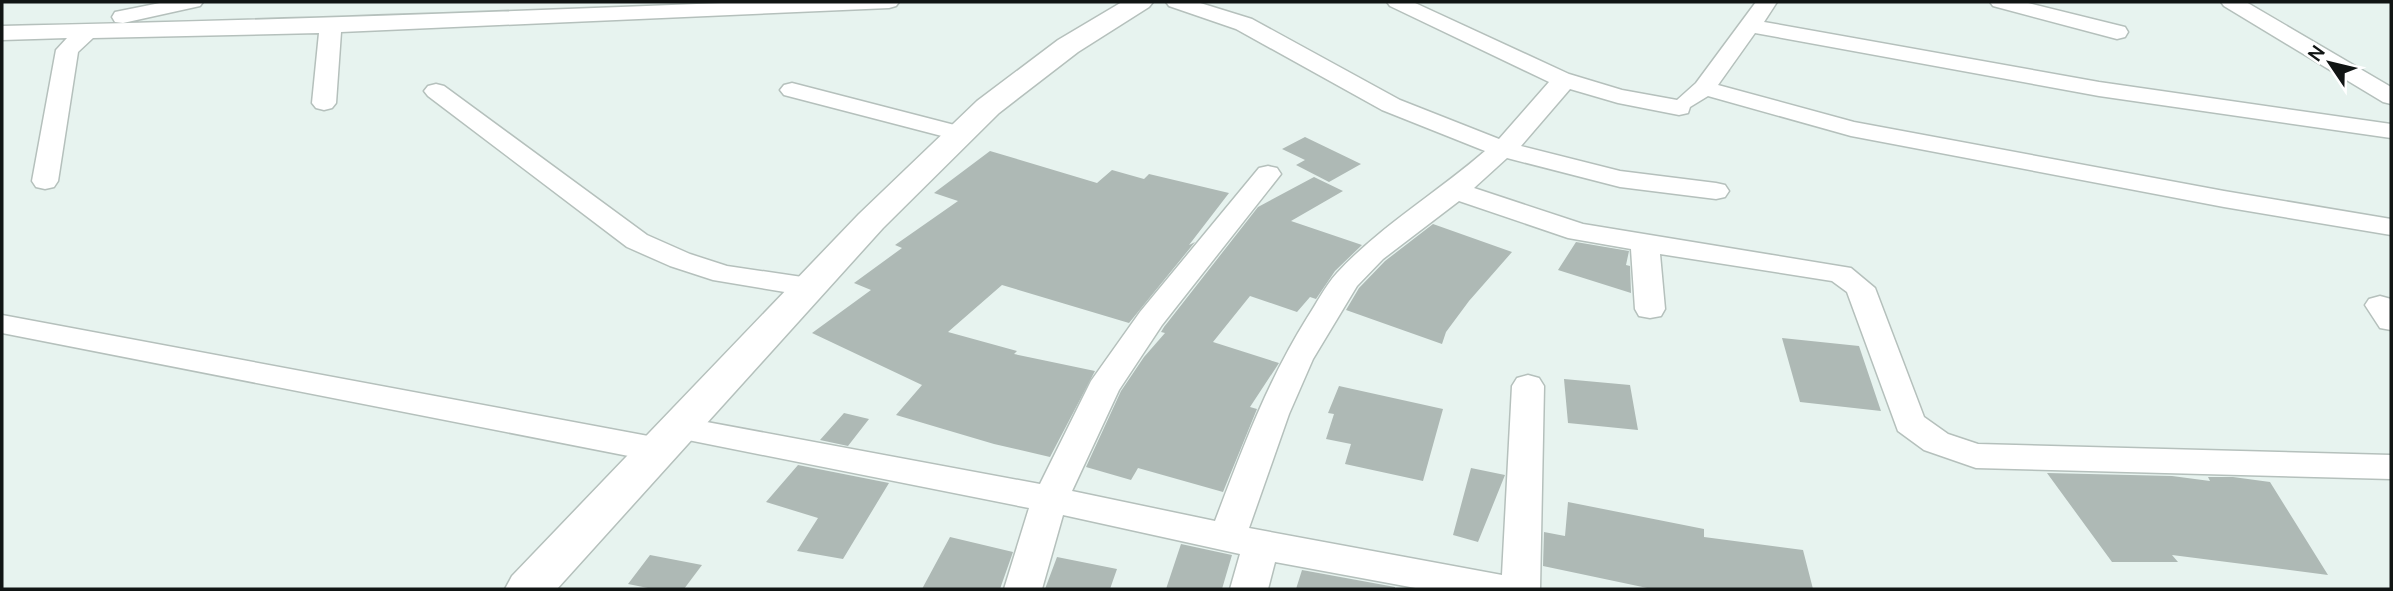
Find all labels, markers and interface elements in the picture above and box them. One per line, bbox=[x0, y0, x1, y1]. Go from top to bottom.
north arrow bbox=[2295, 28, 2365, 98]
text: N bbox=[2302, 40, 2331, 66]

